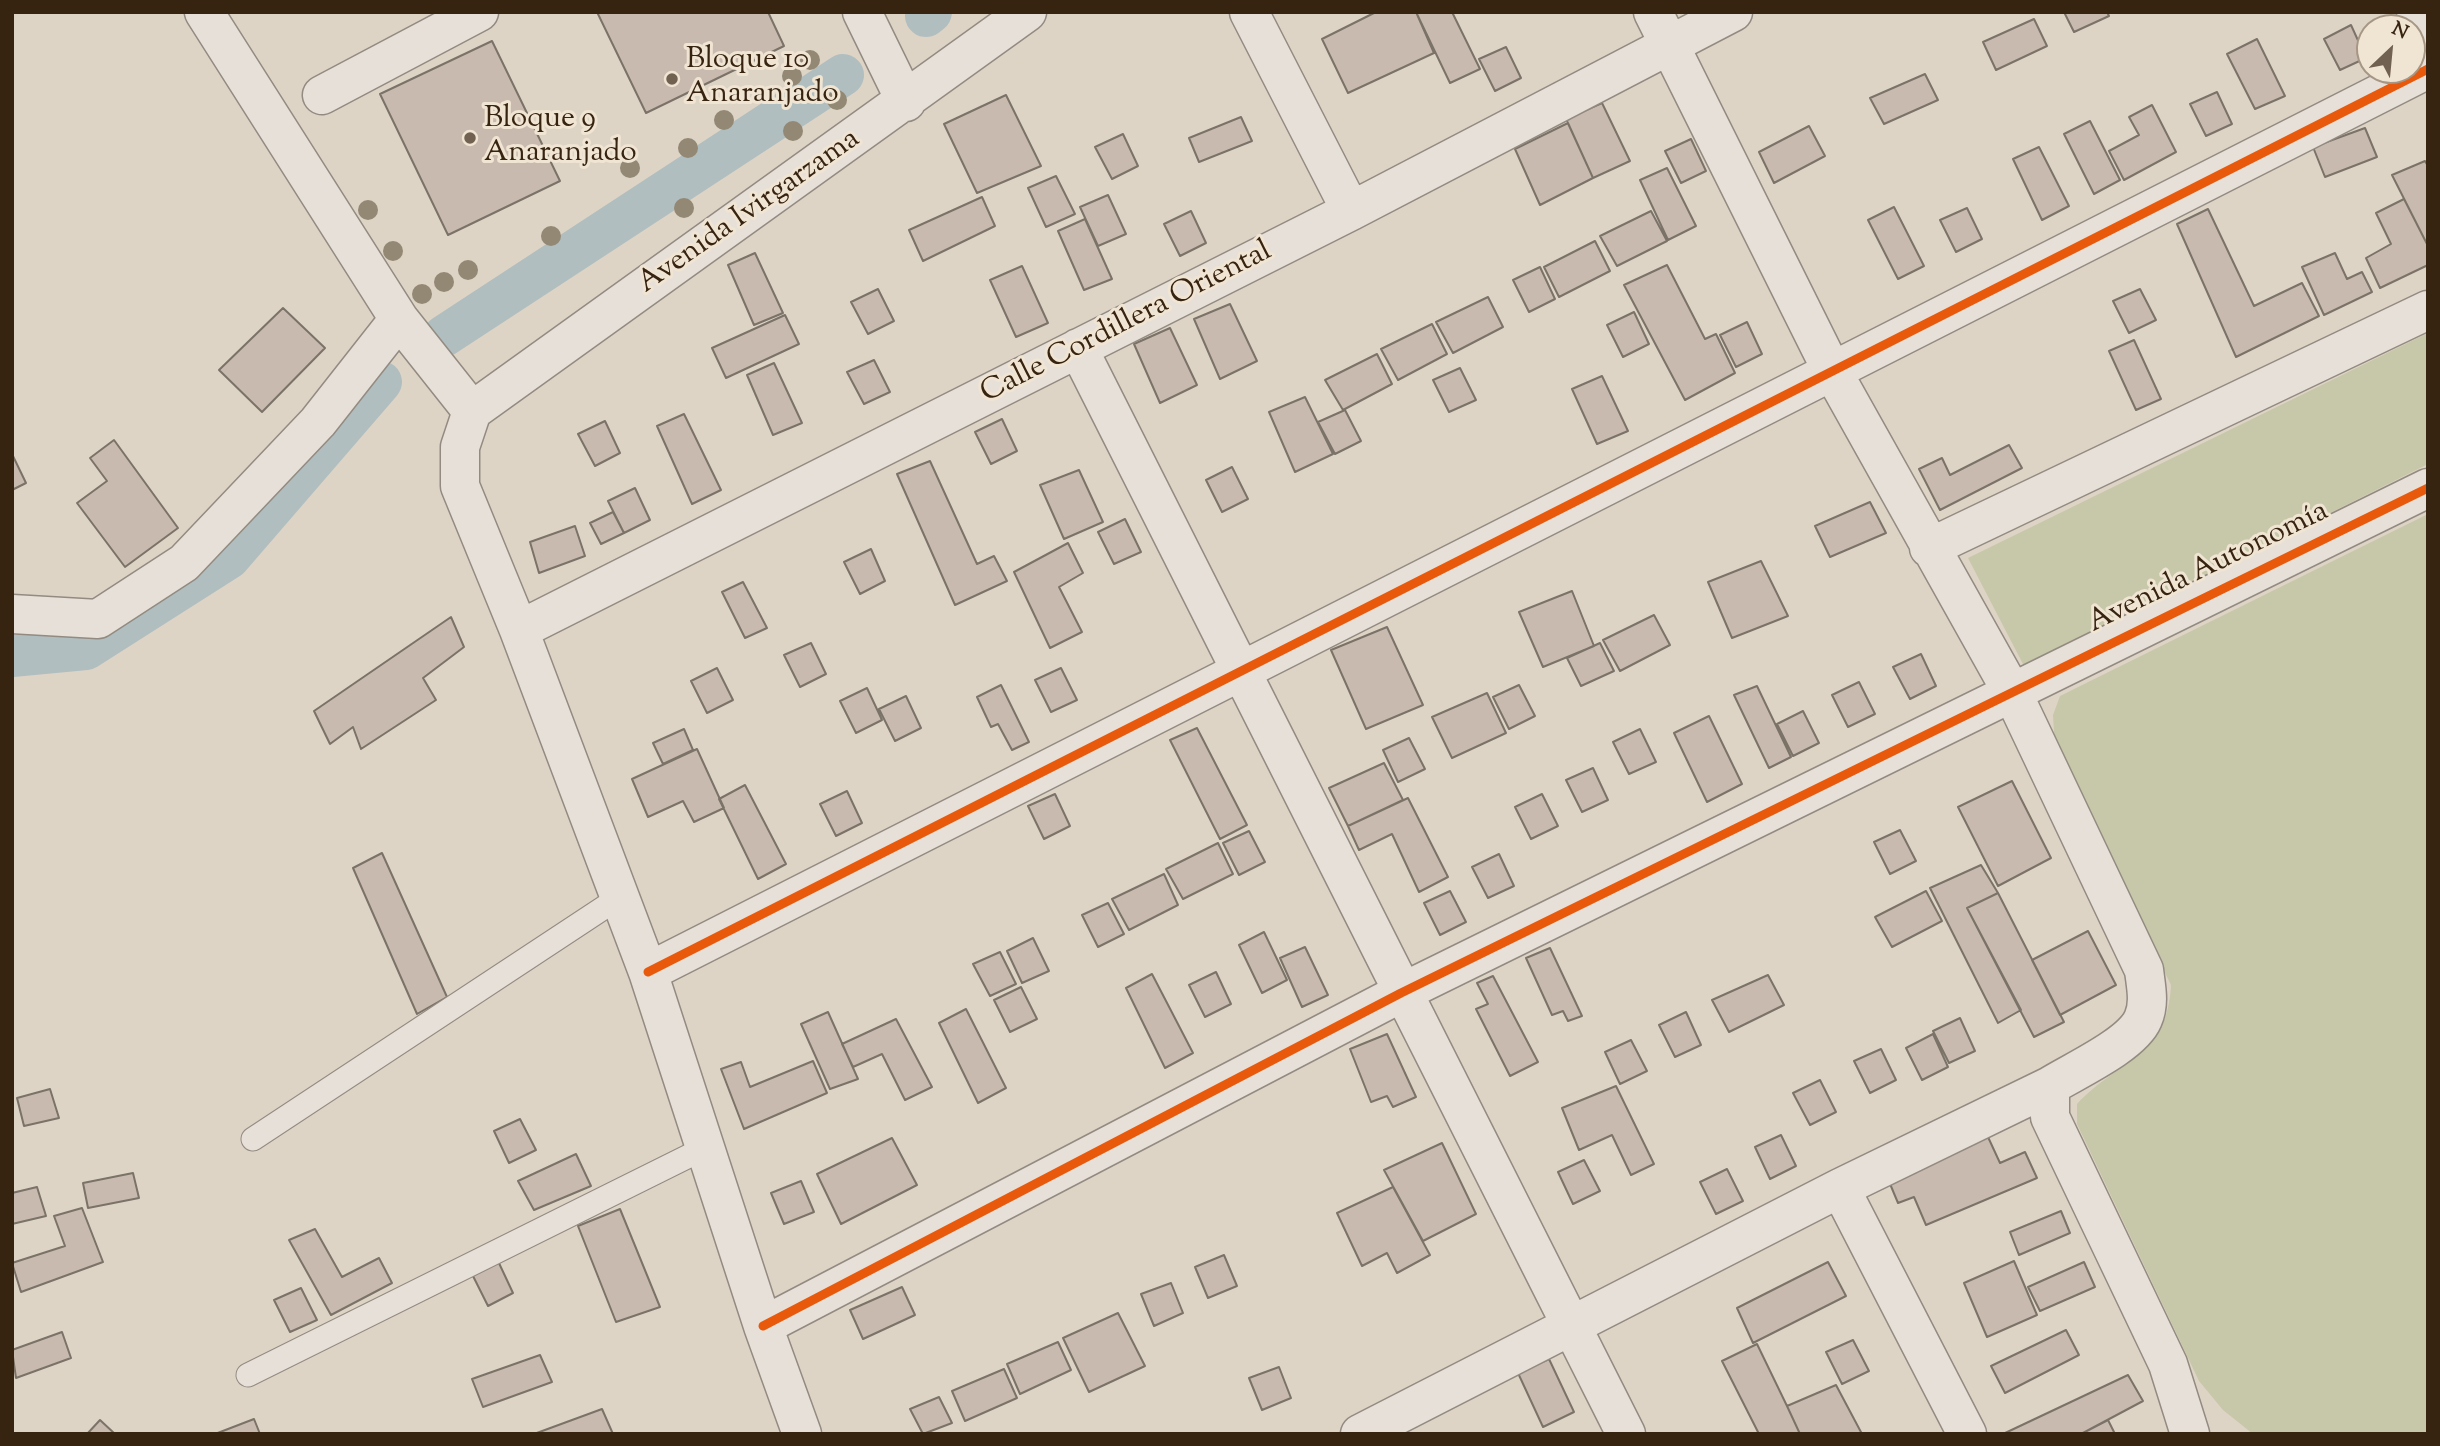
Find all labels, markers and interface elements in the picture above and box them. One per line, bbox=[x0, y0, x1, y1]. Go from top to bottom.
north arrow bbox=[2356, 14, 2426, 84]
text: N bbox=[2387, 16, 2412, 47]
place label: Bloque 10 Anaranjado bbox=[686, 44, 839, 114]
marker: Bloque 10 Anaranjado bbox=[664, 71, 680, 87]
place label: Bloque 9 Anaranjado bbox=[484, 103, 637, 174]
street label: Avenida Ivirgarzama bbox=[632, 123, 868, 303]
marker: Bloque 9 Anaranjado bbox=[462, 130, 478, 146]
street label: Calle Cordillera Oriental bbox=[975, 235, 1279, 413]
street label: Avenida Autonomía bbox=[2083, 495, 2335, 643]

